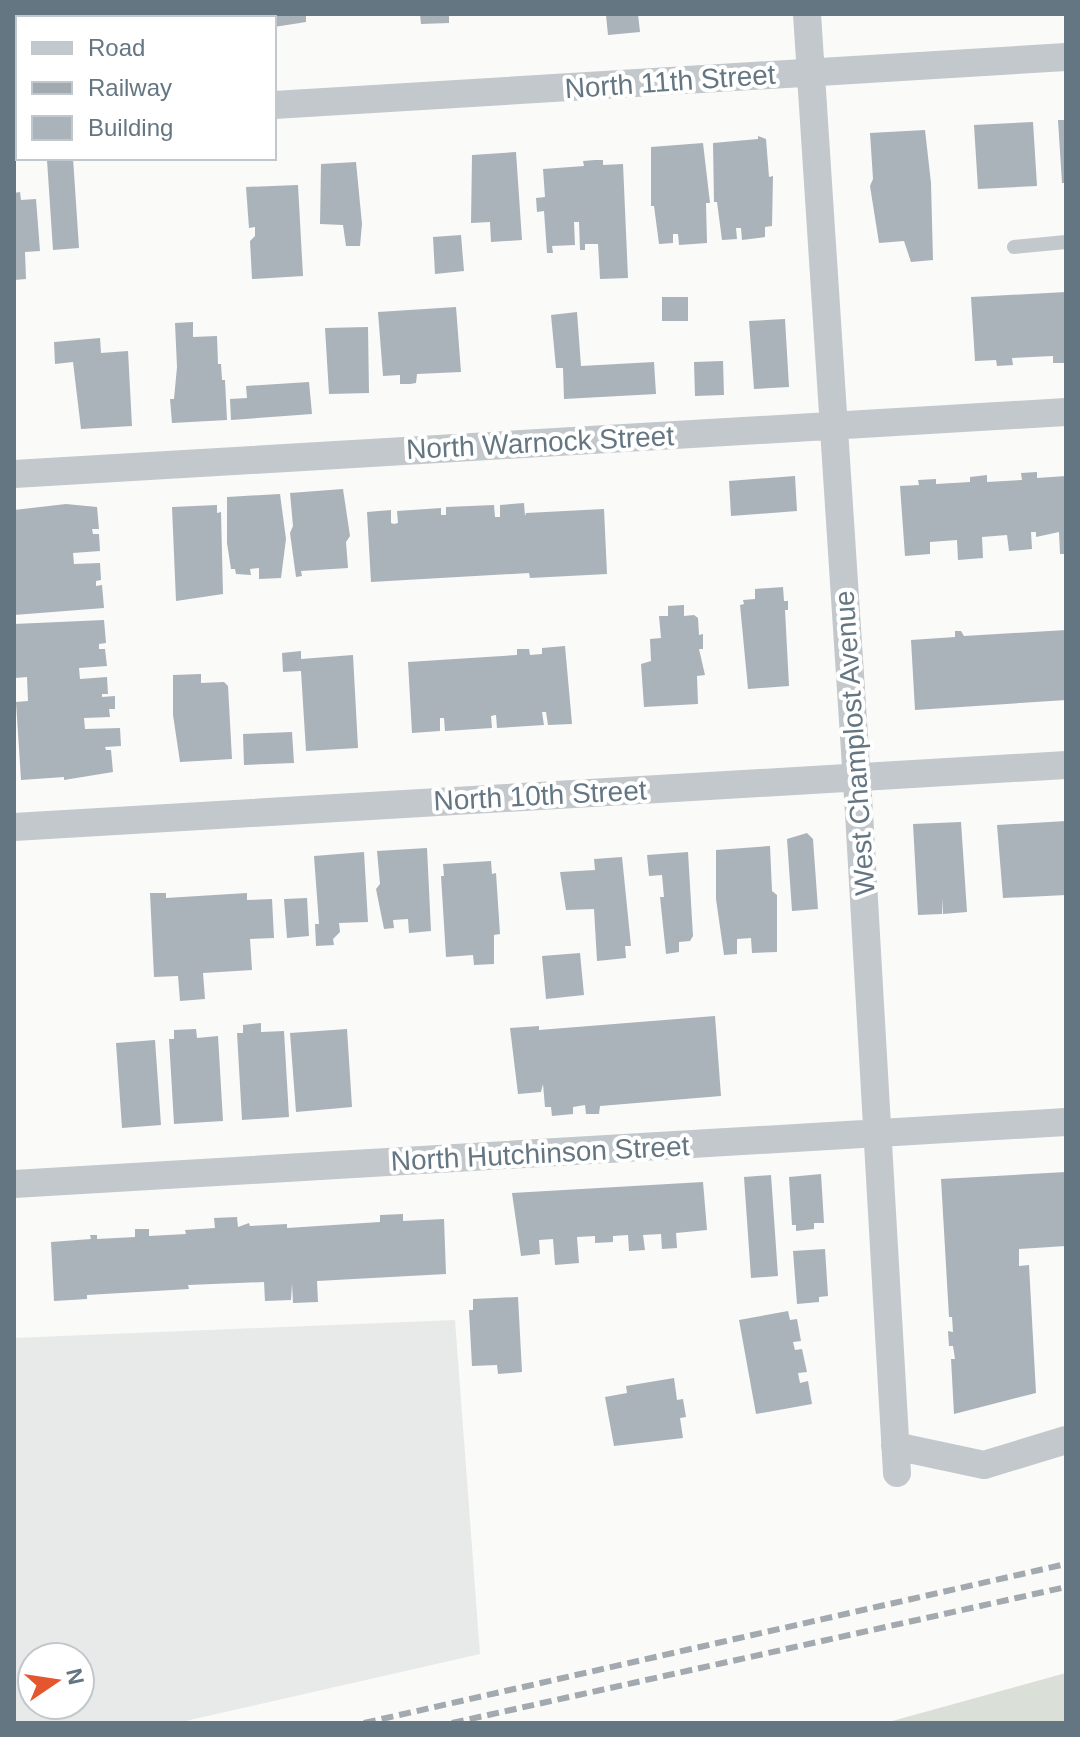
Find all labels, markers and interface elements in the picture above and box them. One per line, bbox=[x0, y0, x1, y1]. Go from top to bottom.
legend bbox=[16, 16, 276, 160]
text: Road bbox=[88, 34, 145, 61]
street label: North 11th Street bbox=[564, 59, 777, 104]
text: Railway bbox=[88, 74, 172, 101]
text: Building bbox=[88, 114, 173, 141]
street label: North Warnock Street bbox=[405, 420, 675, 465]
street label: West Champlost Avenue bbox=[828, 589, 881, 896]
street label: North 10th Street bbox=[433, 774, 648, 817]
street label: North Hutchinson Street bbox=[390, 1130, 690, 1177]
north arrow bbox=[16, 1641, 96, 1721]
text: N bbox=[61, 1666, 89, 1687]

